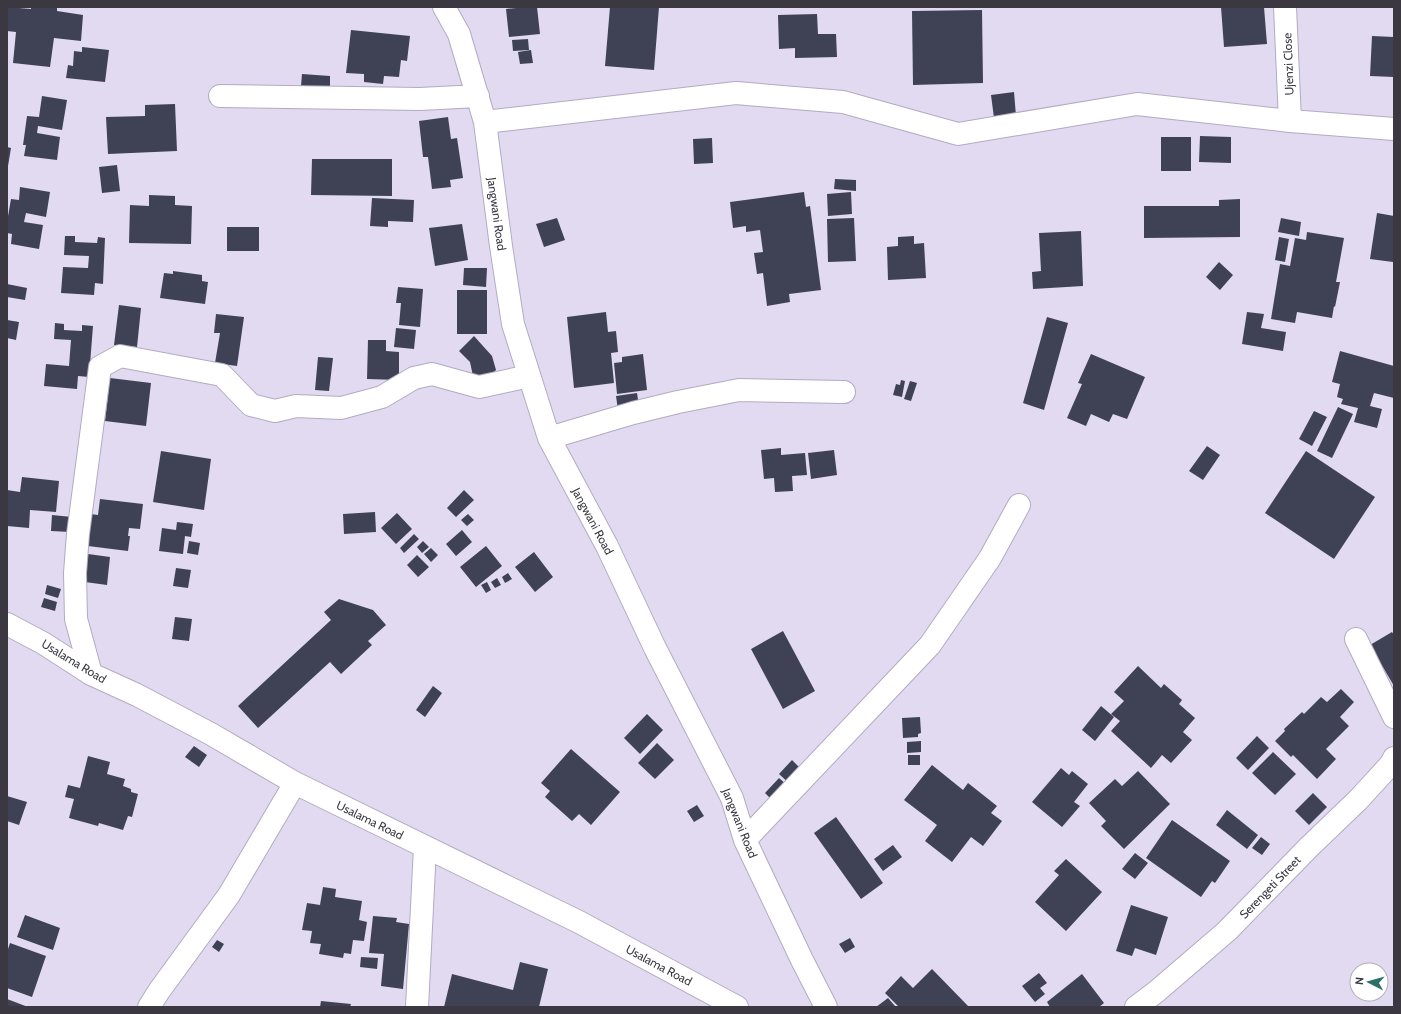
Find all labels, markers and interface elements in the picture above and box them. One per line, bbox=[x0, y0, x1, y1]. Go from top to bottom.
street label: Ujenzi Close bbox=[1279, 32, 1297, 96]
street label: Jangwani Road bbox=[484, 175, 510, 252]
street label: Jangwani Road bbox=[569, 484, 617, 557]
street label: Usalama Road bbox=[39, 636, 109, 686]
street label: Jangwani Road bbox=[719, 785, 761, 860]
street label: Usalama Road bbox=[334, 797, 406, 843]
street label: Serengeti Street bbox=[1236, 852, 1304, 922]
street label: Usalama Road bbox=[623, 941, 695, 989]
north arrow bbox=[1349, 962, 1389, 1002]
text: N bbox=[1352, 976, 1366, 986]

